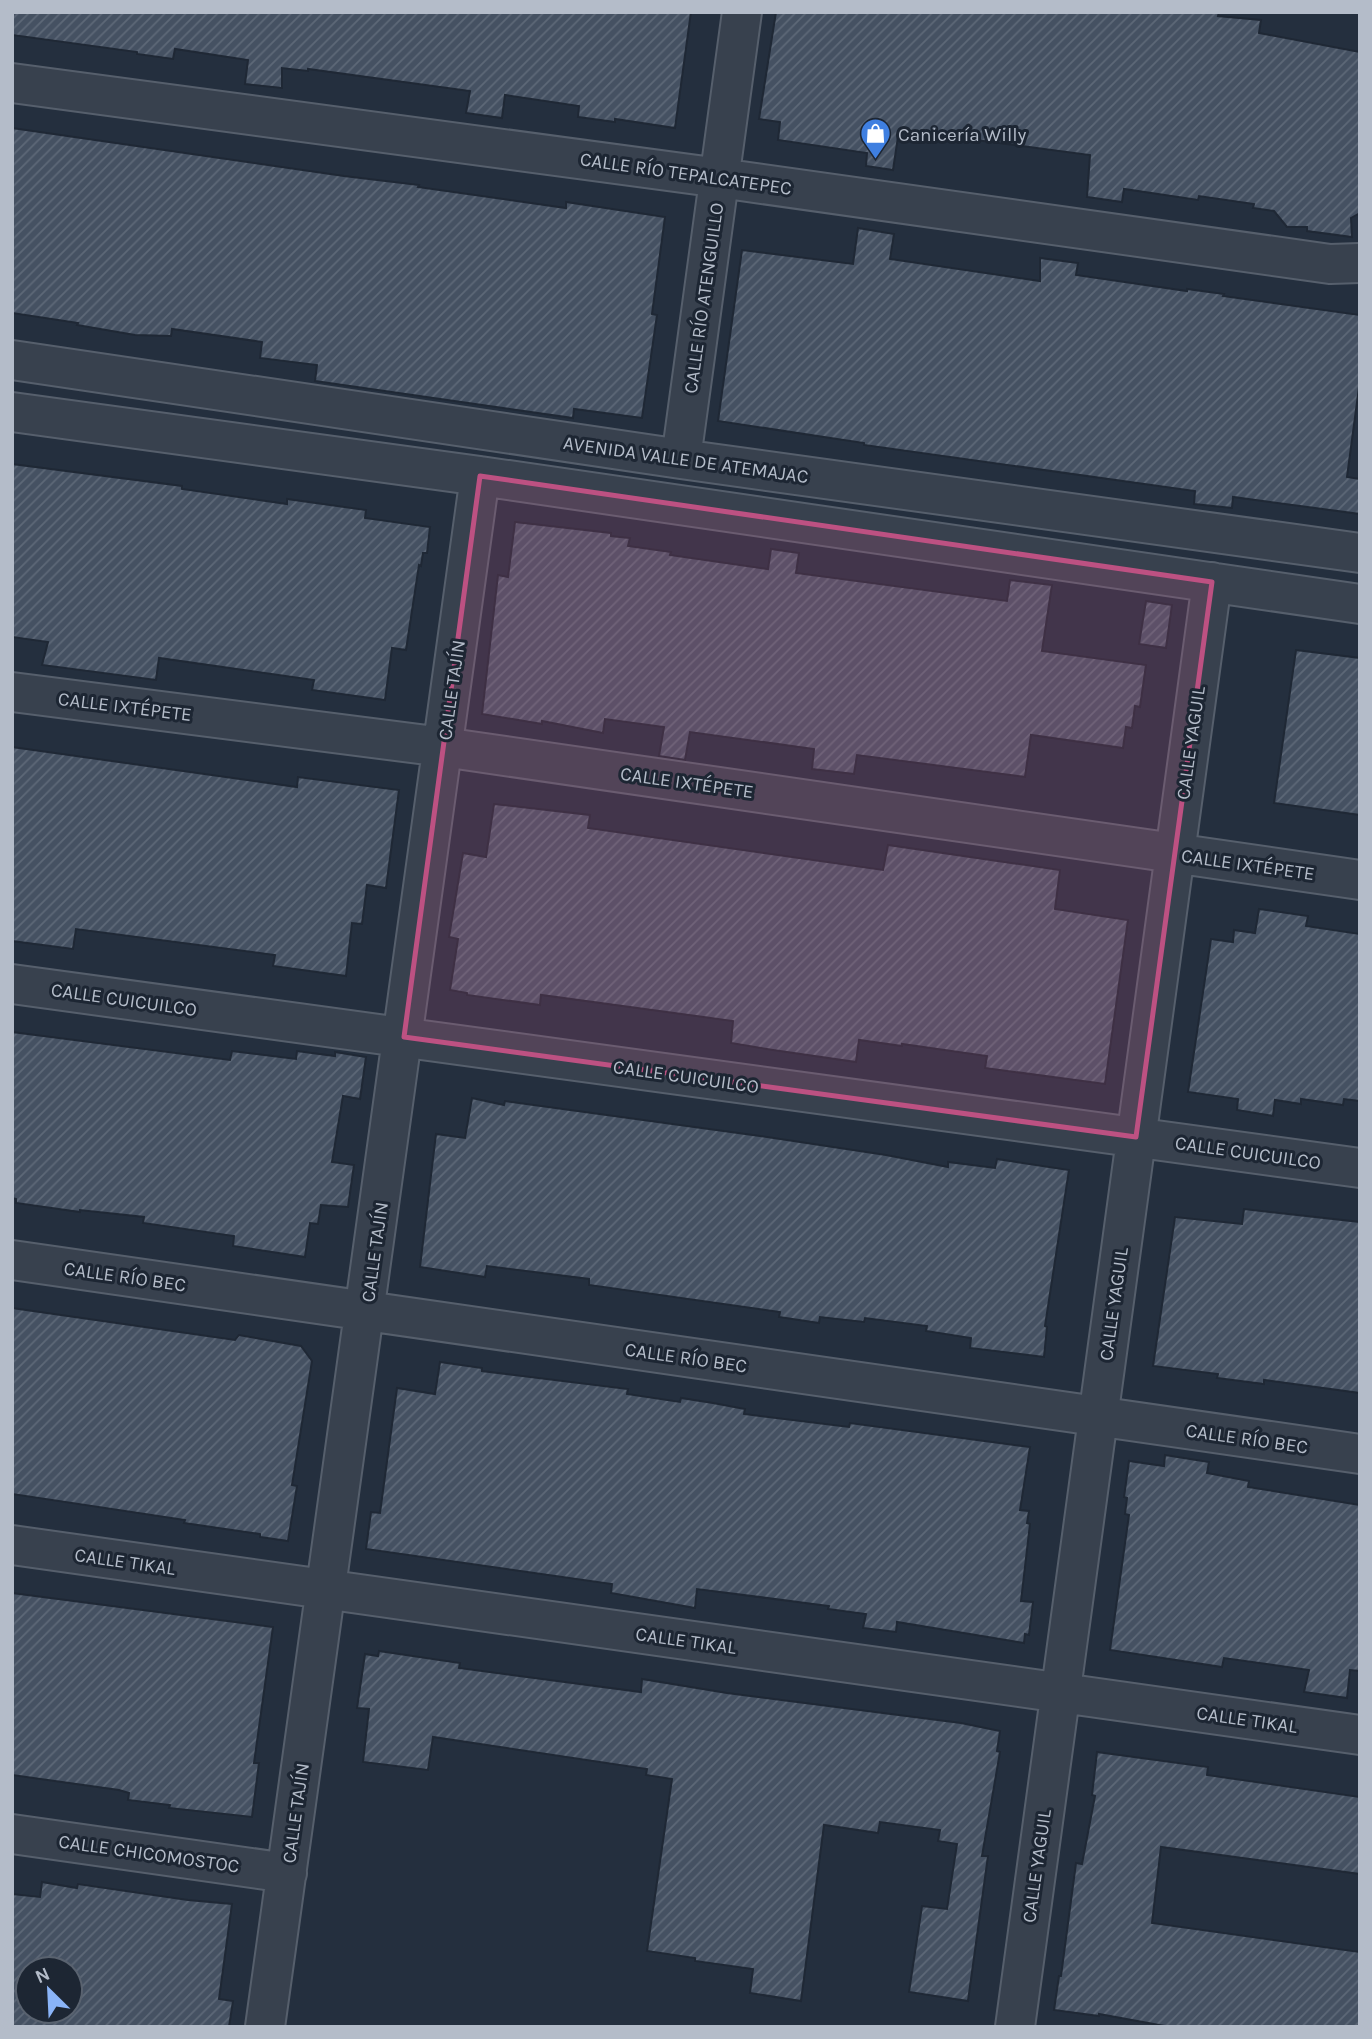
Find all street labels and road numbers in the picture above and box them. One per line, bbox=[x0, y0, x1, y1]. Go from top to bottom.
street label: CALLE RÍO TEPALCATEPEC bbox=[578, 147, 793, 200]
street label: CALLE RÍO ATENGUILLO bbox=[679, 201, 728, 395]
street label: AVENIDA VALLE DE ATEMAJAC bbox=[562, 432, 810, 488]
street label: CALLE TAJÍN bbox=[433, 638, 470, 742]
street label: CALLE YAGUIL bbox=[1172, 685, 1210, 801]
street label: CALLE IXTÉPETE bbox=[57, 687, 193, 726]
street label: CALLE IXTÉPETE bbox=[619, 762, 755, 803]
street label: CALLE IXTÉPETE bbox=[1180, 844, 1316, 885]
street label: CALLE CUICUILCO bbox=[50, 979, 198, 1021]
street label: CALLE CUICUILCO bbox=[612, 1056, 760, 1098]
street label: CALLE CUICUILCO bbox=[1174, 1132, 1322, 1174]
street label: CALLE TAJÍN bbox=[356, 1200, 393, 1304]
street label: CALLE YAGUIL bbox=[1095, 1246, 1133, 1362]
street label: CALLE RÍO BEC bbox=[62, 1257, 188, 1296]
street label: CALLE RÍO BEC bbox=[623, 1338, 749, 1377]
street label: CALLE RÍO BEC bbox=[1184, 1419, 1310, 1458]
street label: CALLE TIKAL bbox=[73, 1544, 177, 1580]
street label: CALLE TIKAL bbox=[634, 1623, 738, 1659]
street label: CALLE TIKAL bbox=[1195, 1702, 1299, 1738]
street label: CALLE TAJÍN bbox=[277, 1761, 314, 1865]
street label: CALLE YAGUIL bbox=[1018, 1808, 1056, 1924]
street label: CALLE CHICOMOSTOC bbox=[57, 1830, 241, 1878]

